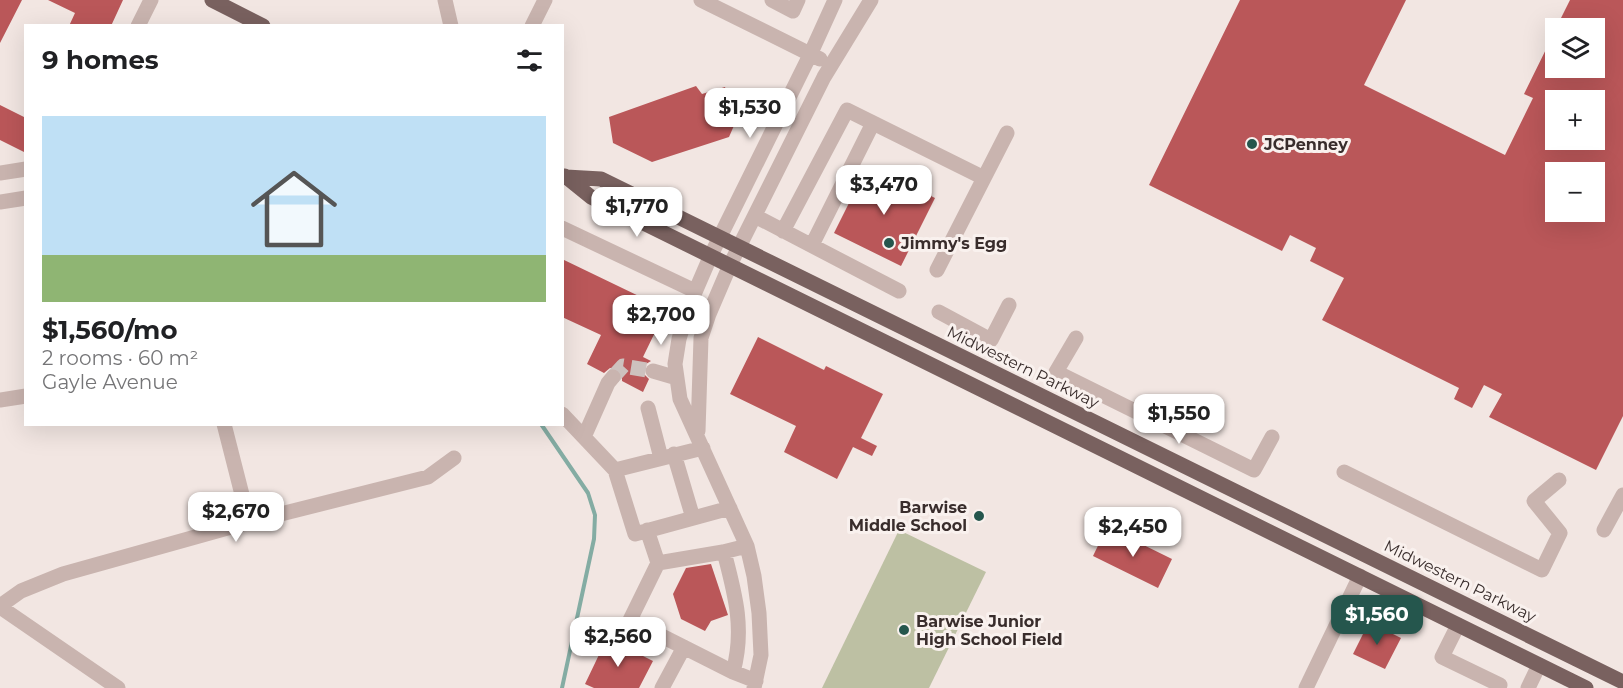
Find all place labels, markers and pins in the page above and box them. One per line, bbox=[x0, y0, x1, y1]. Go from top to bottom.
pin: $1,530 bbox=[701, 88, 799, 139]
place label: JCPenney bbox=[1263, 135, 1348, 154]
marker: JCPenney bbox=[1245, 137, 1259, 151]
pin: $3,470 bbox=[835, 165, 933, 216]
pin: $1,770 bbox=[588, 187, 686, 238]
place label: Jimmy's Egg bbox=[900, 234, 1007, 253]
marker: Jimmy's Egg bbox=[882, 236, 896, 250]
pin: $2,700 bbox=[612, 295, 710, 346]
pin: $1,550 bbox=[1130, 394, 1228, 445]
pin: $2,670 bbox=[187, 492, 285, 543]
place label: Barwise Middle School bbox=[849, 498, 967, 535]
pin: $2,450 bbox=[1084, 507, 1182, 558]
marker: Barwise Middle School bbox=[972, 509, 986, 523]
pin: $1,560 bbox=[1328, 595, 1426, 646]
place label: Barwise Junior High School Field bbox=[916, 612, 1063, 649]
pin: $2,560 bbox=[569, 617, 667, 668]
marker: Barwise Junior High School Field bbox=[897, 623, 911, 637]

